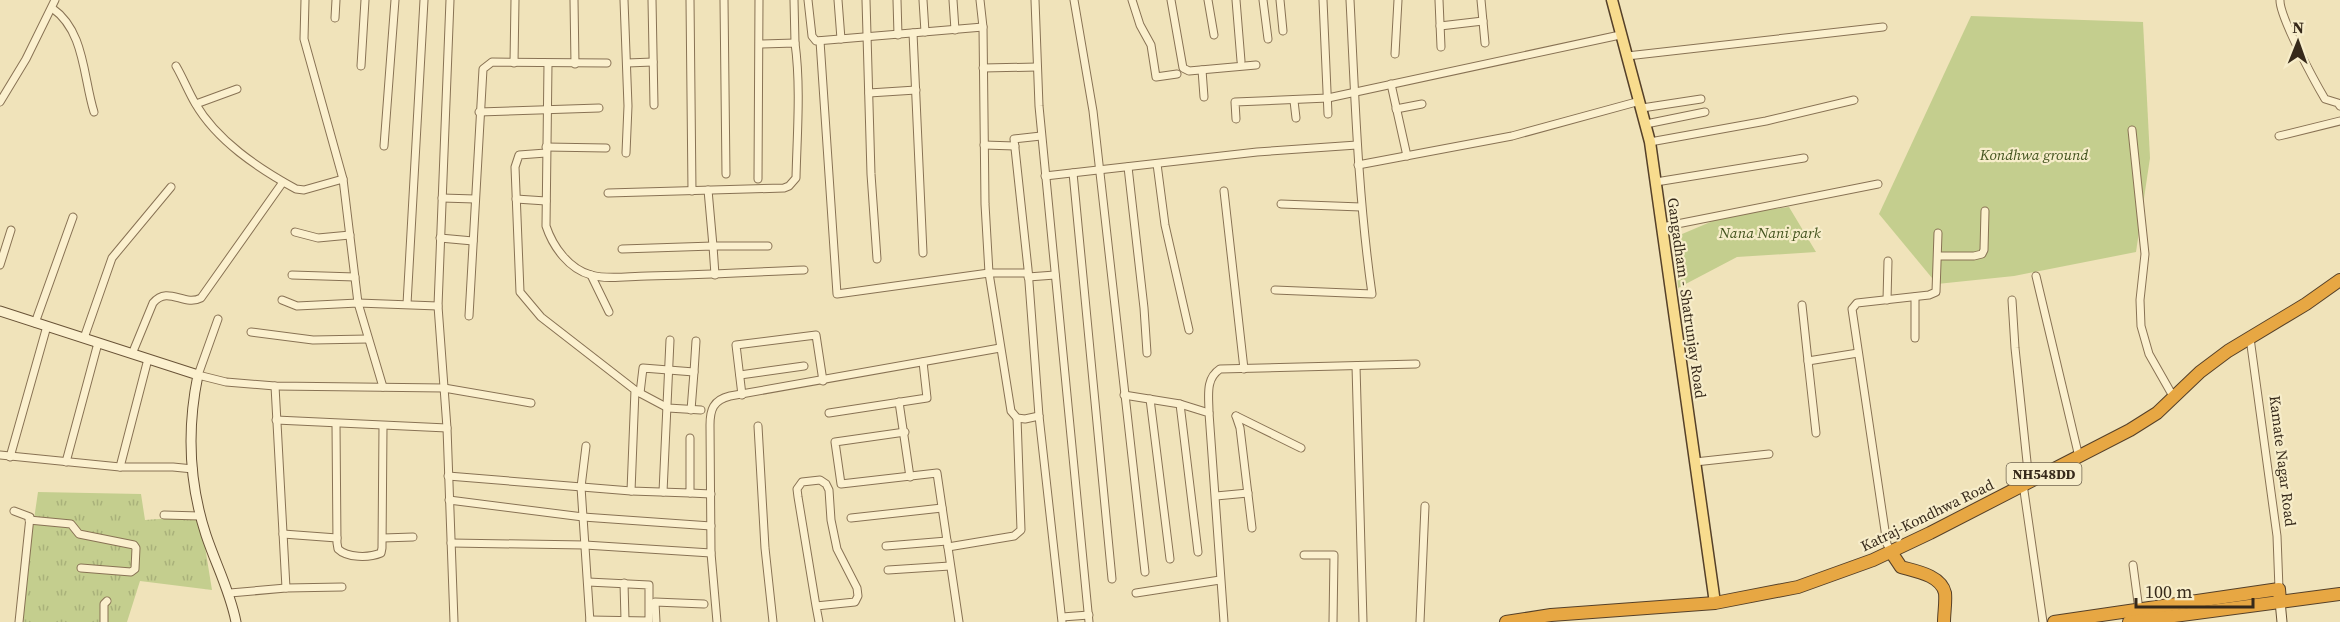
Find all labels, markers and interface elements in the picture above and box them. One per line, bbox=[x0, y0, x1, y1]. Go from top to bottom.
north arrow bbox=[2268, 12, 2328, 72]
text: N bbox=[2292, 16, 2305, 38]
park label: Kondhwa ground bbox=[1979, 144, 2088, 165]
street label: Gangadham - Shatrunjay Road bbox=[1663, 196, 1712, 400]
park label: Nana Nani park bbox=[1718, 222, 1822, 243]
street label: Kamate Nagar Road bbox=[2265, 394, 2302, 528]
road number: NH548DD bbox=[2006, 463, 2082, 485]
street label: Katraj-Kondhwa Road bbox=[1857, 473, 1997, 556]
scale bar bbox=[2136, 571, 2253, 609]
text: 100 m bbox=[2145, 579, 2192, 604]

